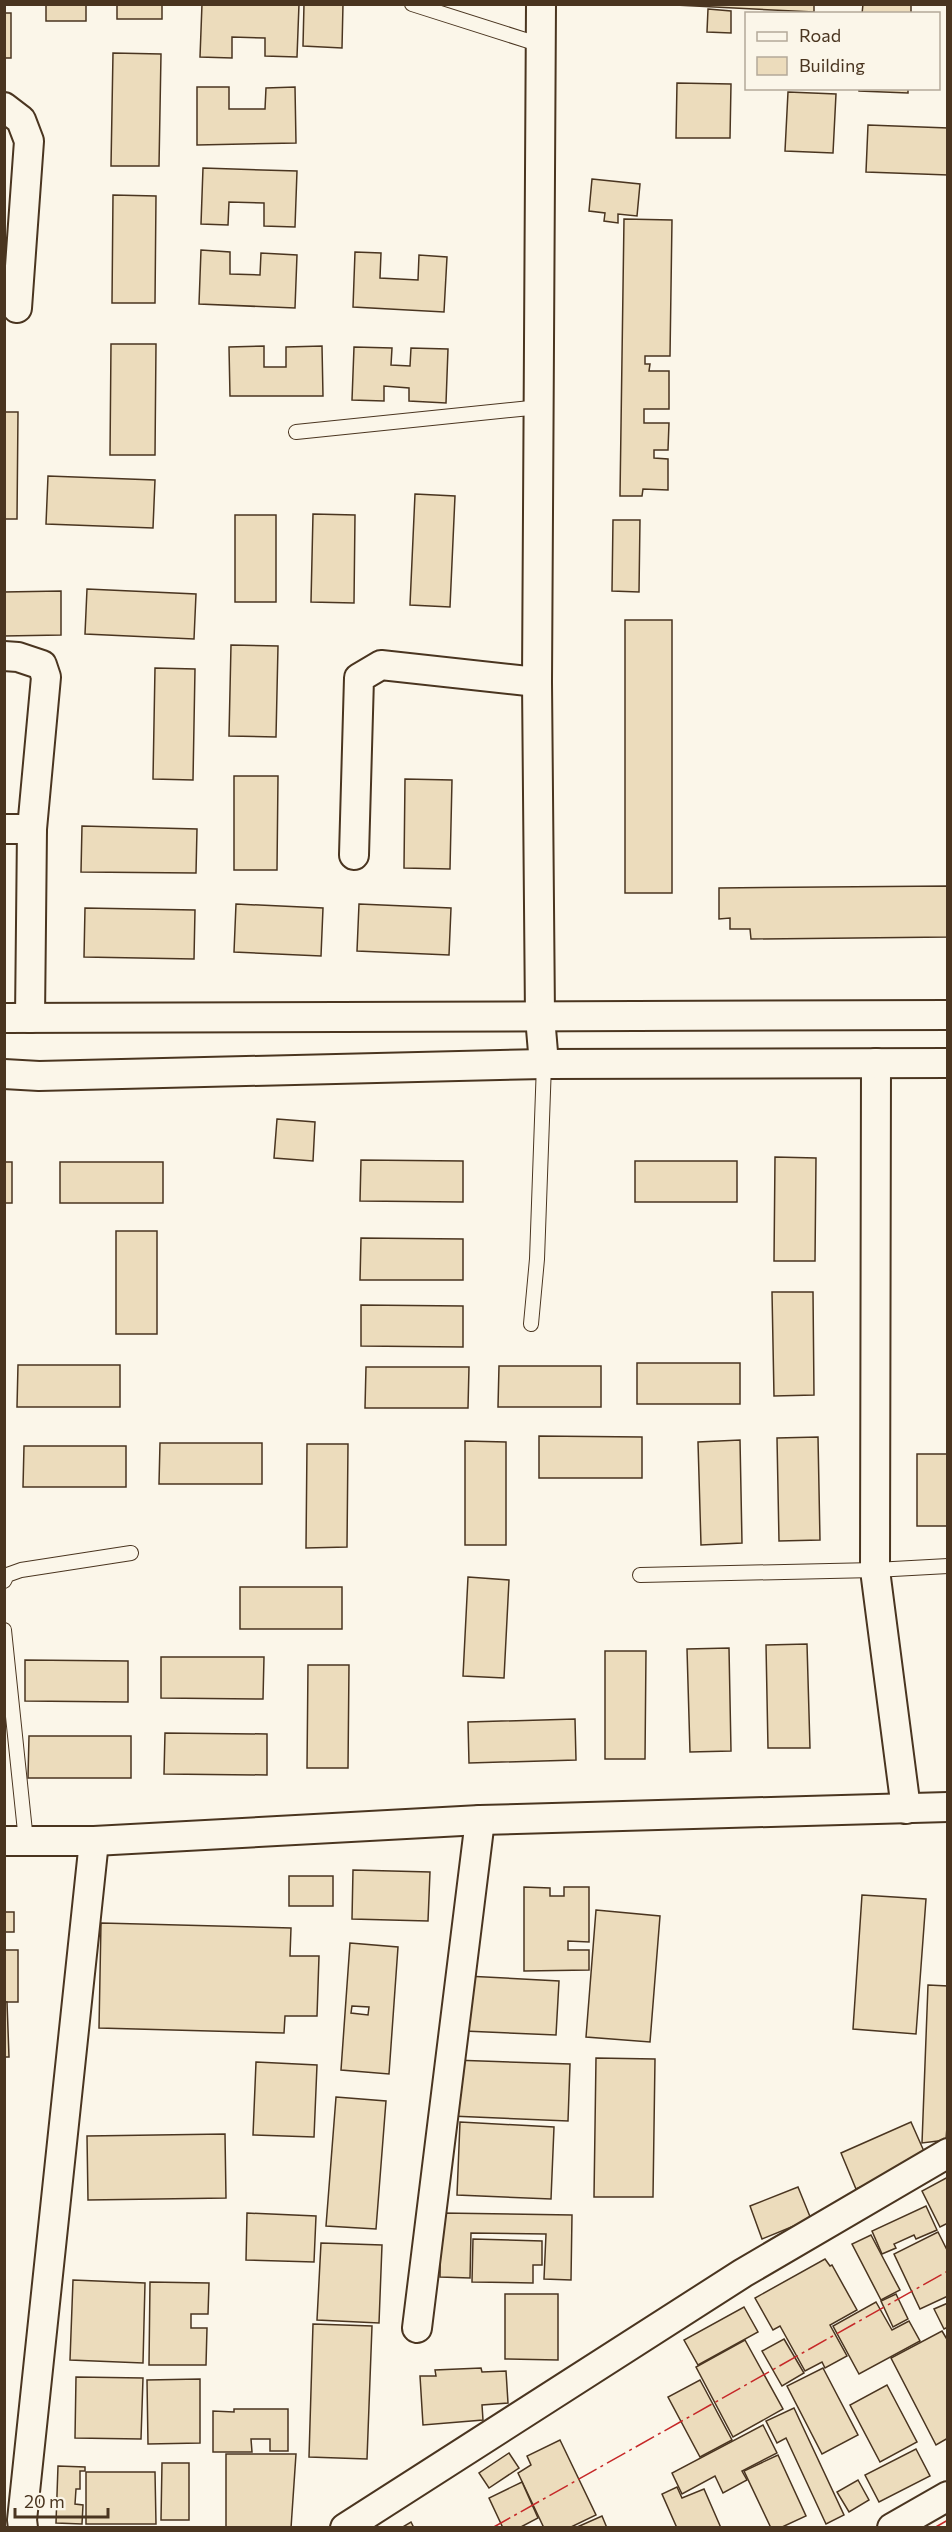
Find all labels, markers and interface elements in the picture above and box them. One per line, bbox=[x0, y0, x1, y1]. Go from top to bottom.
legend bbox=[745, 12, 940, 90]
text: Road bbox=[799, 24, 841, 46]
text: Building bbox=[799, 54, 865, 76]
scale bar bbox=[15, 2481, 108, 2519]
text: 20 m bbox=[24, 2490, 65, 2512]

